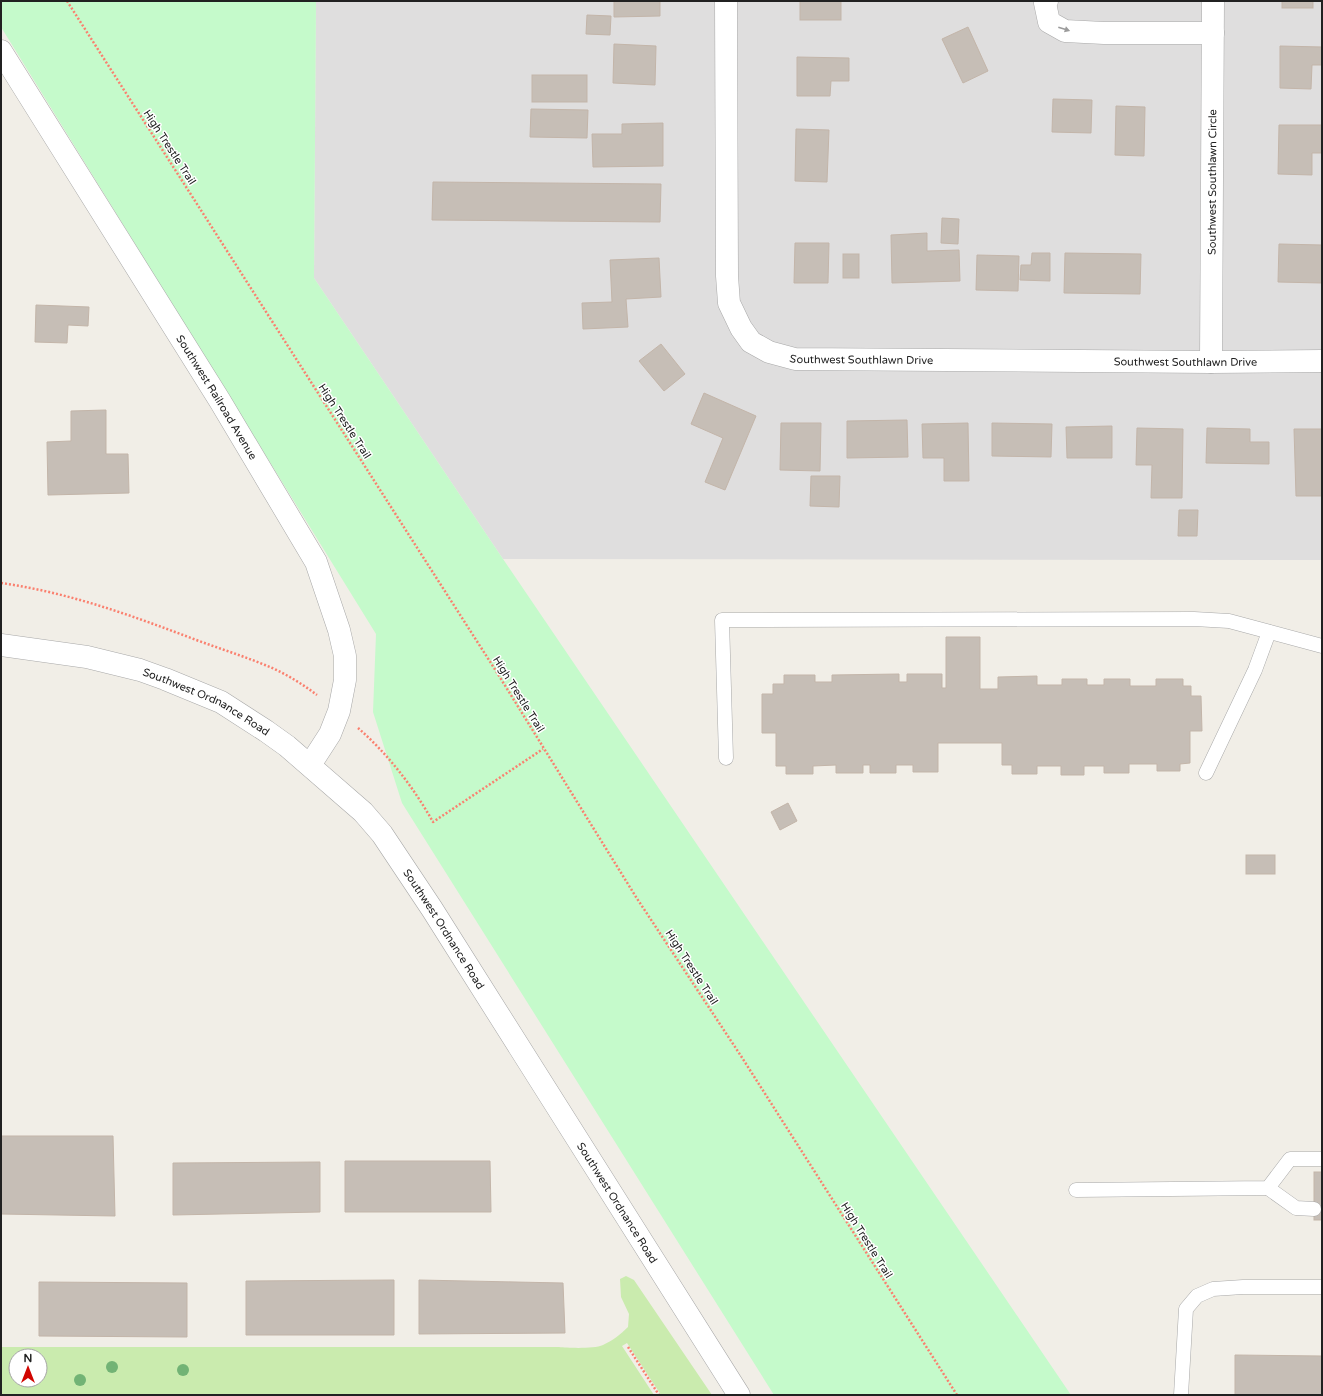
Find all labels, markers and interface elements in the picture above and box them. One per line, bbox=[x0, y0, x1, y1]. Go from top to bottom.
one-way arrow bbox=[1059, 26, 1071, 32]
street label: High Trestle Trail bbox=[140, 107, 199, 187]
street label: Southwest Southlawn Circle bbox=[1206, 109, 1219, 255]
street label: Southwest Railroad Avenue bbox=[173, 333, 260, 462]
street label: Southwest Southlawn Drive bbox=[788, 352, 933, 367]
street label: Southwest Southlawn Drive bbox=[1114, 355, 1257, 369]
street label: High Trestle Trail bbox=[315, 381, 374, 461]
street label: High Trestle Trail bbox=[490, 654, 547, 735]
street label: Southwest Ordnance Road bbox=[141, 666, 272, 739]
street label: Southwest Ordnance Road bbox=[400, 867, 487, 992]
street label: High Trestle Trail bbox=[662, 927, 721, 1007]
street label: Southwest Ordnance Road bbox=[574, 1140, 660, 1266]
street label: High Trestle Trail bbox=[838, 1200, 895, 1281]
north arrow bbox=[8, 1348, 48, 1388]
text: N bbox=[24, 1352, 32, 1365]

